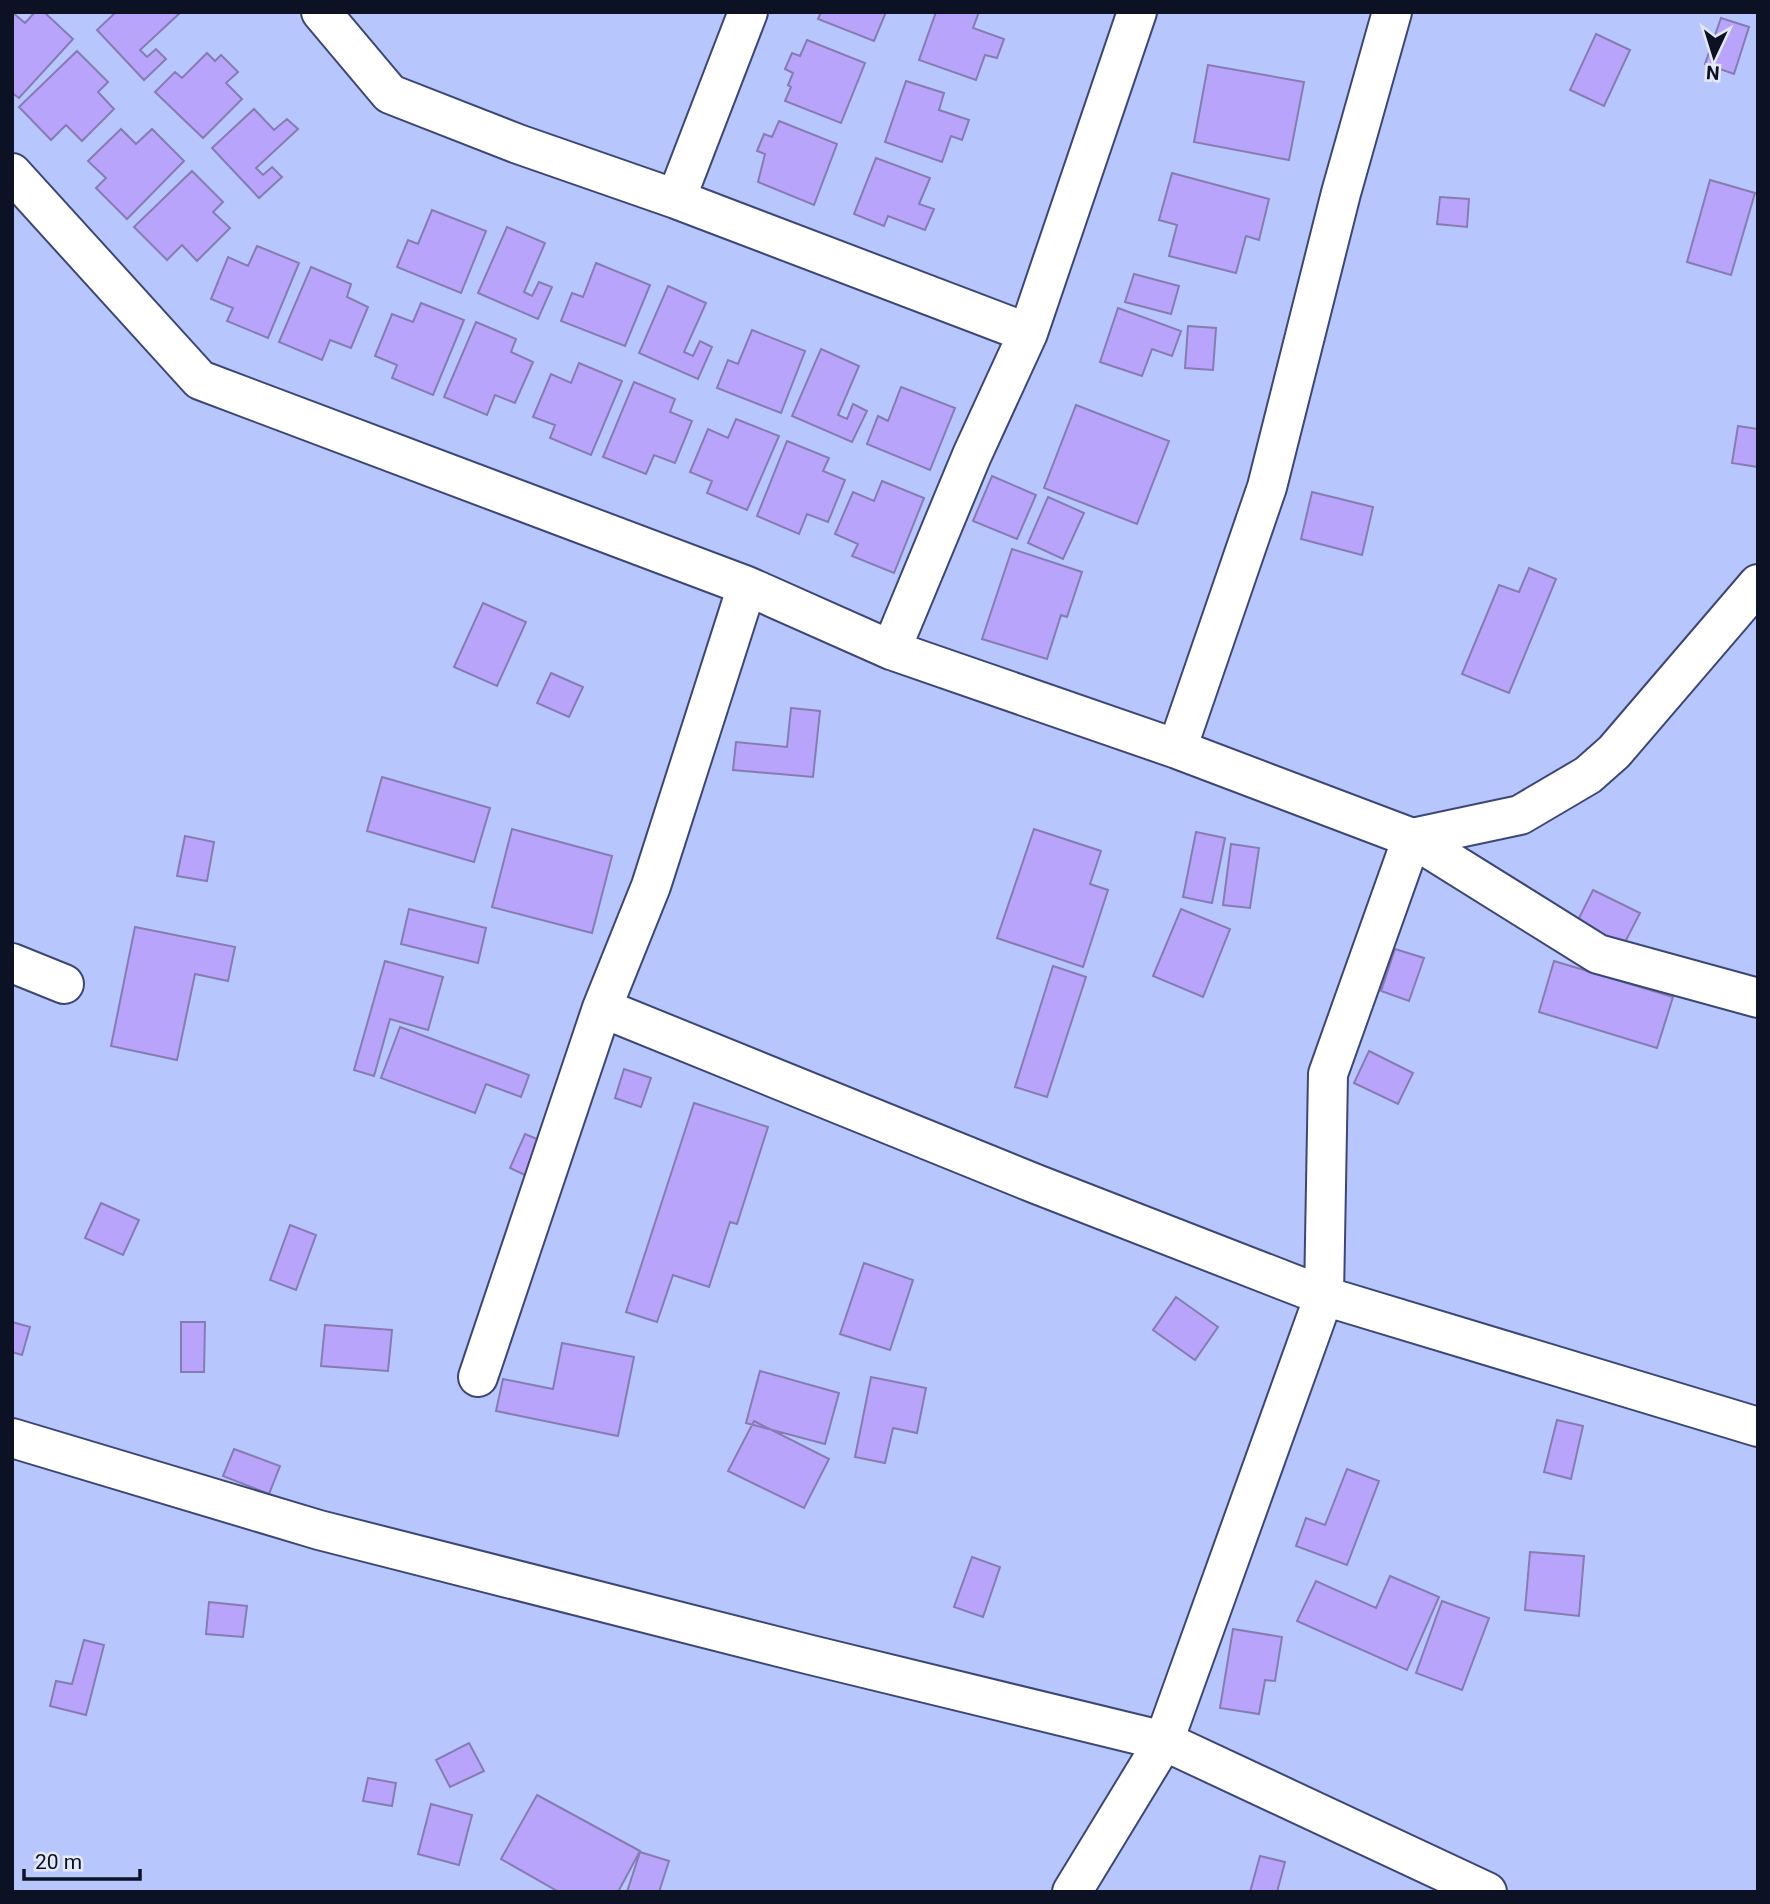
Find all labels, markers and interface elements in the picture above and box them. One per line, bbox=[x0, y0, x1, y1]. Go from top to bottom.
north arrow bbox=[1679, 21, 1749, 91]
text: N bbox=[1705, 61, 1720, 84]
scale bar bbox=[24, 1838, 140, 1882]
text: 20 m bbox=[35, 1850, 82, 1874]

